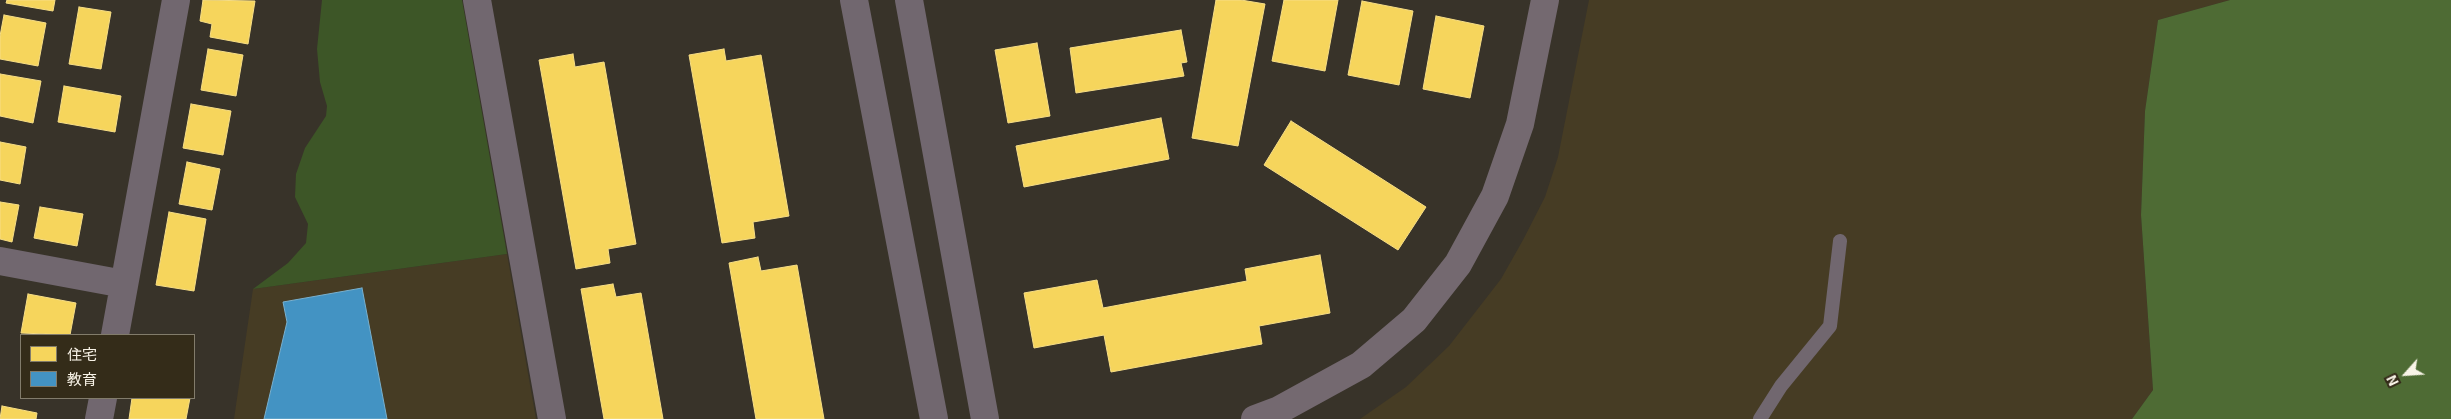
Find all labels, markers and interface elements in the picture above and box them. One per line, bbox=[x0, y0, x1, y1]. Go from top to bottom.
legend bbox=[20, 334, 195, 399]
text: 住宅 bbox=[67, 345, 97, 363]
north arrow bbox=[2381, 349, 2431, 399]
text: 教育 bbox=[67, 370, 97, 388]
text: N bbox=[2382, 373, 2402, 389]

